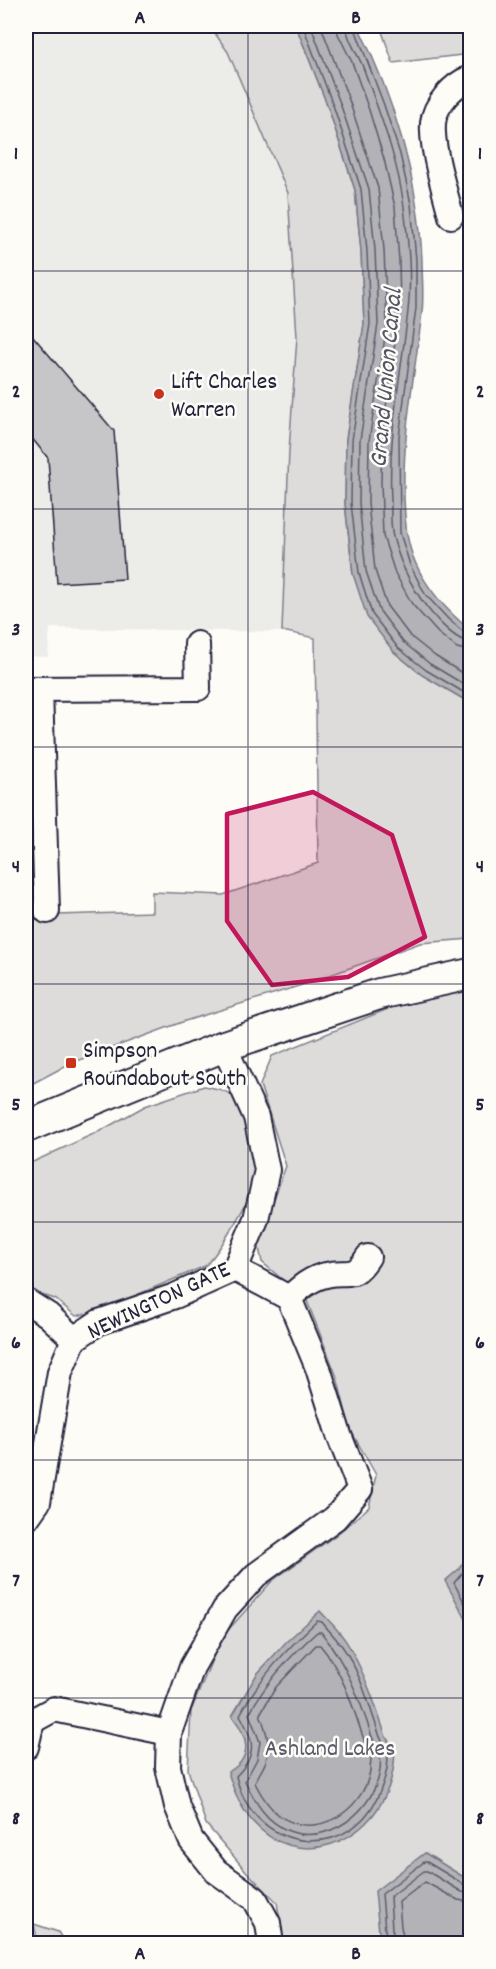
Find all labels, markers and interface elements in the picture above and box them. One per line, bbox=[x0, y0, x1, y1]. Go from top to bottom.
text: A bbox=[135, 5, 146, 33]
text: B bbox=[351, 5, 361, 33]
text: 1 bbox=[14, 141, 18, 169]
text: 1 bbox=[478, 141, 482, 169]
water label: Grand Union Canal bbox=[361, 286, 414, 469]
place label: Lift Charles Warren bbox=[171, 366, 277, 428]
text: 2 bbox=[12, 379, 20, 407]
text: 2 bbox=[476, 379, 484, 407]
marker: Lift Charles Warren bbox=[152, 387, 166, 401]
text: 3 bbox=[12, 617, 20, 645]
text: 3 bbox=[476, 617, 484, 645]
text: 4 bbox=[12, 854, 20, 882]
text: 4 bbox=[476, 854, 484, 882]
place label: Simpson Roundabout South bbox=[83, 1035, 247, 1097]
marker: Simpson Roundabout South bbox=[64, 1056, 78, 1070]
text: 5 bbox=[11, 1092, 21, 1120]
text: 5 bbox=[475, 1092, 485, 1120]
street label: NEWINGTON GATE bbox=[82, 1254, 237, 1350]
text: 6 bbox=[11, 1330, 21, 1358]
text: 6 bbox=[475, 1330, 485, 1358]
text: 7 bbox=[12, 1568, 20, 1596]
text: 7 bbox=[476, 1568, 484, 1596]
park label: Ashland Lakes bbox=[265, 1733, 395, 1767]
text: 8 bbox=[12, 1806, 20, 1834]
text: 8 bbox=[476, 1806, 484, 1834]
text: A bbox=[135, 1941, 146, 1969]
text: B bbox=[351, 1941, 361, 1969]

